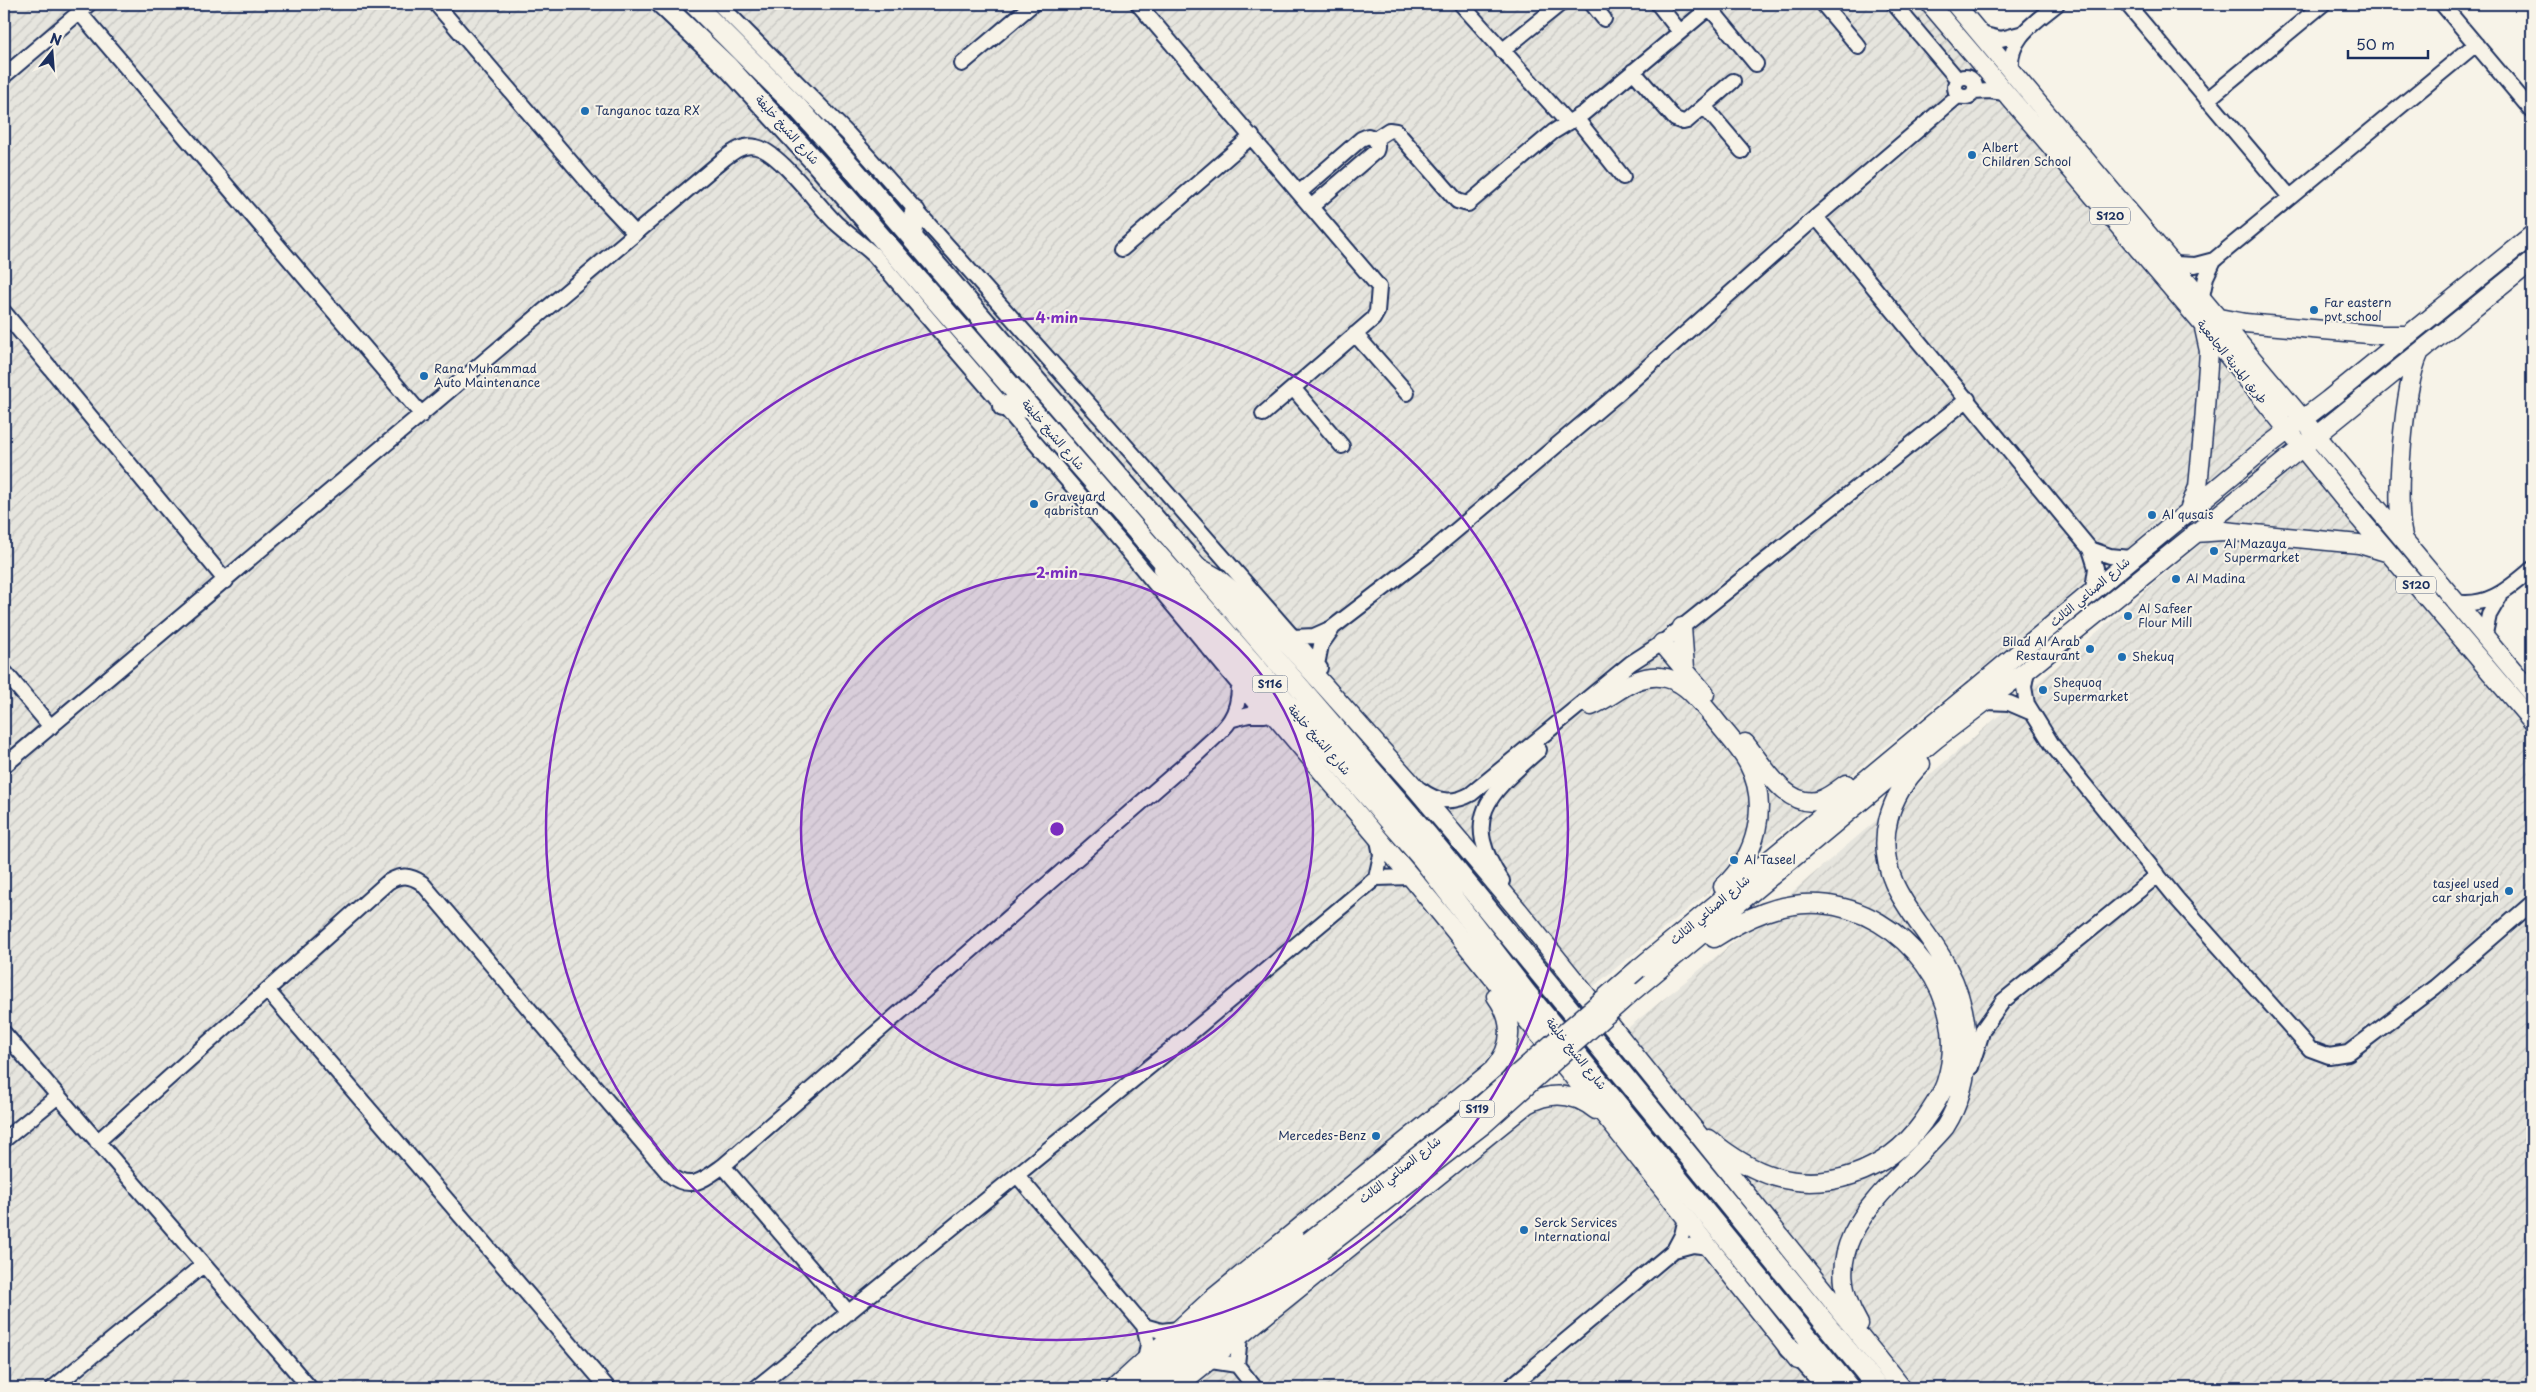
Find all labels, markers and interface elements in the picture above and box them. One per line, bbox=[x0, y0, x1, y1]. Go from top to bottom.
text: N bbox=[48, 27, 64, 51]
north arrow bbox=[28, 28, 78, 78]
scale bar bbox=[2348, 28, 2428, 60]
text: 50 m bbox=[2356, 32, 2395, 55]
street label: شارع الشيخ خليفة bbox=[751, 91, 824, 169]
place label: Tanganoc taza RX bbox=[595, 101, 700, 119]
marker: Tanganoc taza RX bbox=[579, 105, 591, 117]
place label: Albert Children School bbox=[1982, 138, 2071, 170]
marker: Albert Children School bbox=[1966, 149, 1978, 161]
road number: S120 bbox=[2090, 208, 2130, 225]
place label: Far eastern pvt school bbox=[2324, 293, 2391, 325]
marker: Far eastern pvt school bbox=[2308, 304, 2320, 316]
text: 4 min bbox=[1036, 305, 1078, 328]
street label: طريق المدينة الجامعية bbox=[2193, 316, 2272, 407]
place label: Rana Muhammad Auto Maintenance bbox=[434, 359, 541, 391]
marker: Rana Muhammad Auto Maintenance bbox=[418, 370, 430, 382]
street label: شارع الشيخ خليفة bbox=[1017, 395, 1089, 474]
place label: Graveyard qabristan bbox=[1044, 487, 1106, 519]
marker: Graveyard qabristan bbox=[1028, 498, 1040, 510]
place label: Al qusais bbox=[2162, 505, 2214, 523]
marker: Al qusais bbox=[2146, 509, 2158, 521]
place label: Al Mazaya Supermarket bbox=[2224, 534, 2299, 566]
marker: Al Mazaya Supermarket bbox=[2208, 545, 2220, 557]
street label: شارع الصناعي الثالث bbox=[2045, 552, 2135, 633]
text: 2 min bbox=[1036, 560, 1078, 583]
place label: Al Madina bbox=[2186, 569, 2246, 587]
marker: Al Madina bbox=[2170, 573, 2182, 585]
road number: S120 bbox=[2396, 576, 2436, 594]
place label: Al Safeer Flour Mill bbox=[2138, 599, 2193, 631]
marker: Al Safeer Flour Mill bbox=[2122, 610, 2134, 622]
place label: Bilad Al Arab Restaurant bbox=[2002, 632, 2080, 664]
marker: Bilad Al Arab Restaurant bbox=[2084, 643, 2096, 655]
place label: Shekuq bbox=[2132, 647, 2174, 665]
marker: Shekuq bbox=[2116, 651, 2128, 663]
place label: Shequoq Supermarket bbox=[2053, 673, 2128, 705]
road number: S116 bbox=[1252, 676, 1288, 692]
marker: Shequoq Supermarket bbox=[2037, 684, 2049, 696]
street label: شارع الشيخ خليفة bbox=[1283, 700, 1355, 779]
centre of rings bbox=[1048, 820, 1066, 838]
place label: Al Taseel bbox=[1744, 850, 1796, 868]
marker: Al Taseel bbox=[1728, 854, 1740, 866]
street label: شارع الصناعي الثالث bbox=[1665, 870, 1755, 951]
place label: tasjeel used car sharjah bbox=[2432, 874, 2499, 906]
marker: tasjeel used car sharjah bbox=[2503, 885, 2515, 897]
street label: شارع الشيخ خليفة bbox=[1541, 1013, 1612, 1094]
road number: S119 bbox=[1460, 1100, 1494, 1118]
place label: Mercedes-Benz bbox=[1278, 1126, 1366, 1144]
marker: Mercedes-Benz bbox=[1370, 1130, 1382, 1142]
street label: شارع الصناعي الثالث bbox=[1354, 1131, 1446, 1209]
place label: Serck Services International bbox=[1534, 1213, 1618, 1245]
marker: Serck Services International bbox=[1518, 1224, 1530, 1236]

